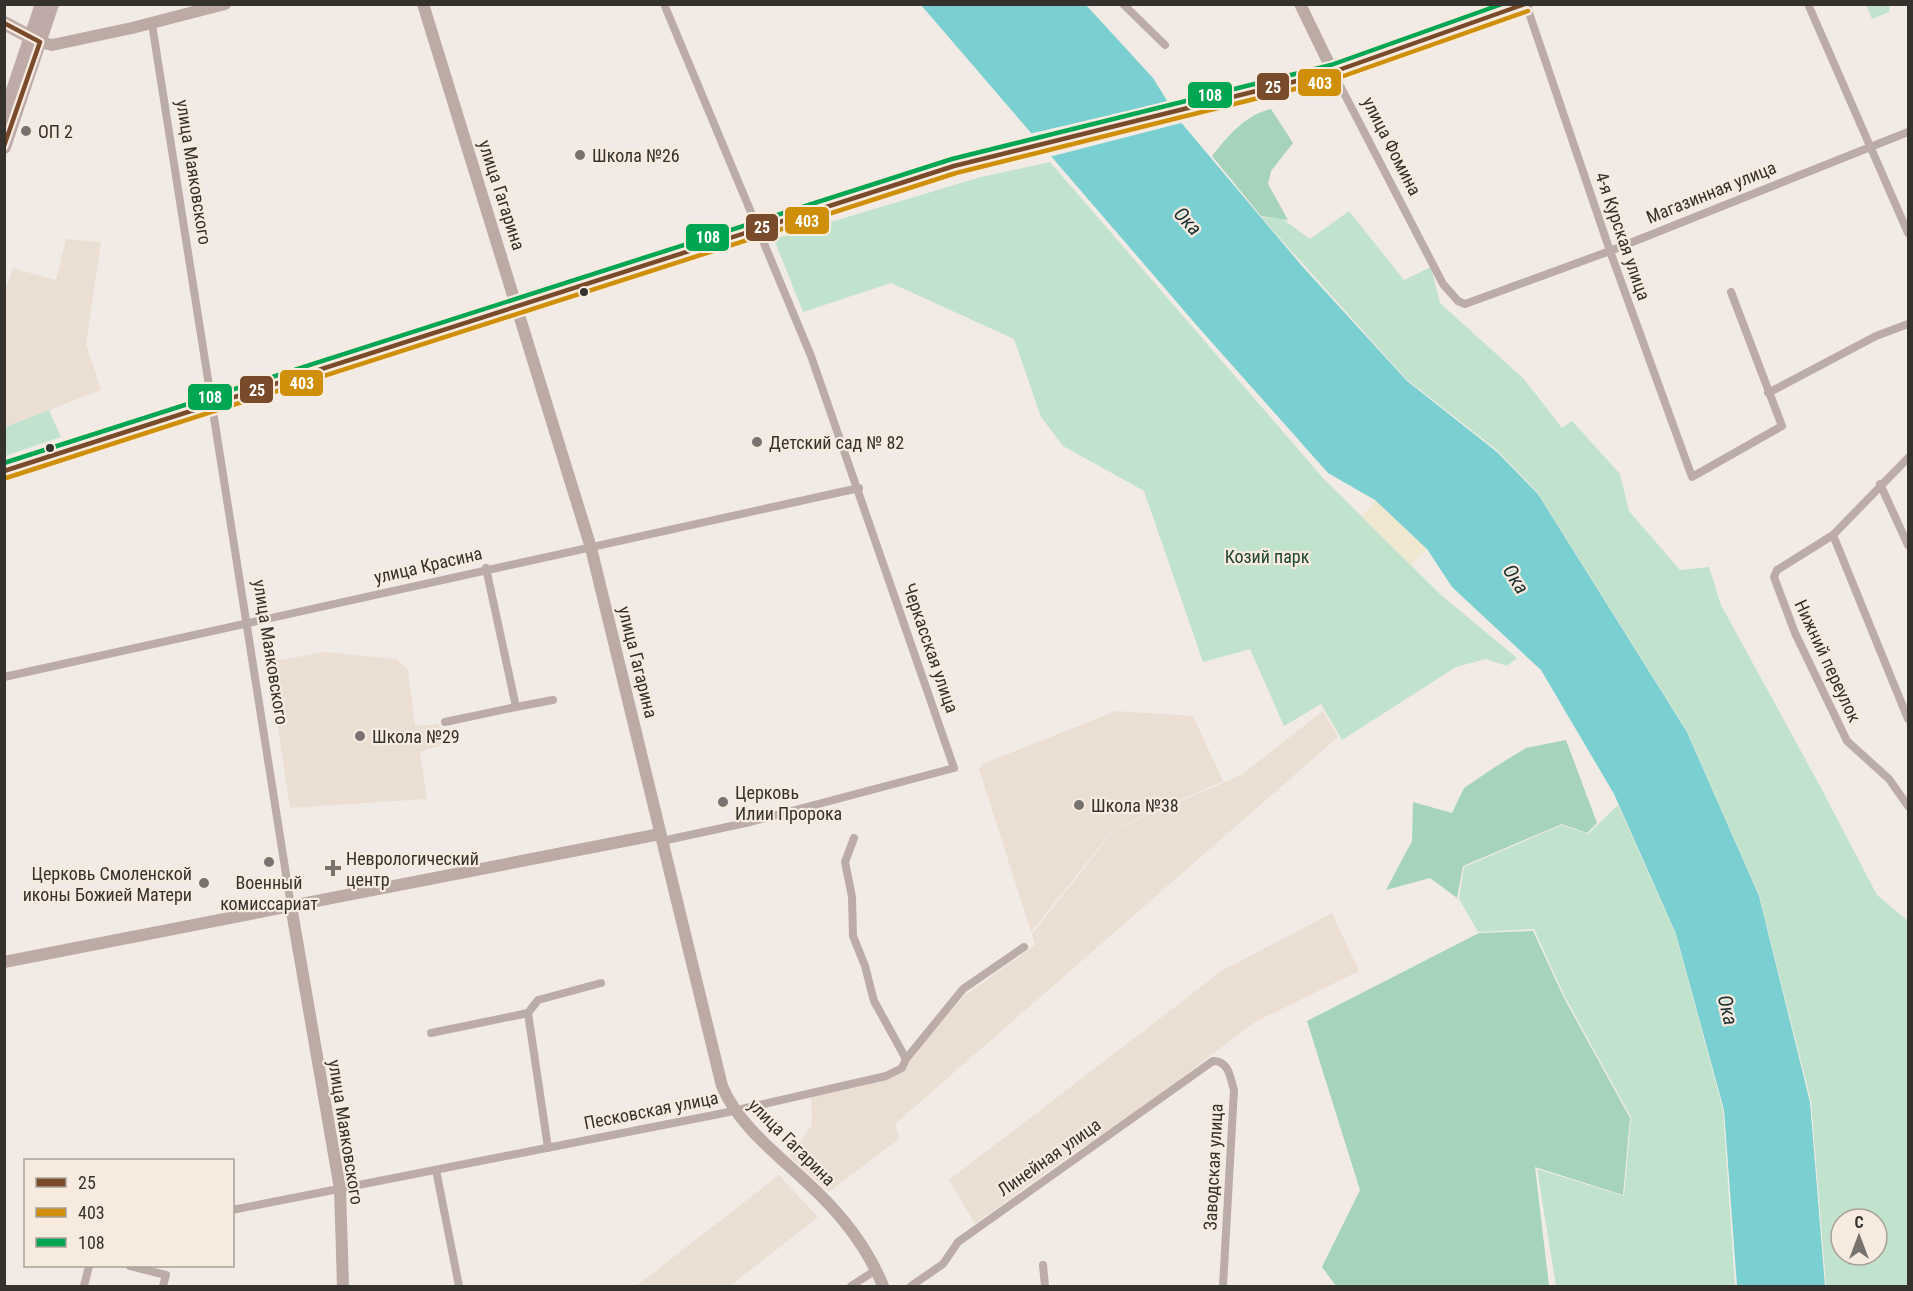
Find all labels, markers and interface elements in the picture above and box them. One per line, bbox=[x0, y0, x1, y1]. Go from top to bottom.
line badge: 403 bbox=[1297, 68, 1342, 97]
line badge: 25 bbox=[1256, 72, 1290, 101]
text: 403 bbox=[1308, 74, 1332, 93]
text: 25 bbox=[1265, 78, 1281, 97]
line badge: 108 bbox=[1187, 81, 1233, 109]
text: 108 bbox=[1198, 86, 1222, 105]
street label: улица Фомина bbox=[1358, 93, 1426, 199]
street label: улица Маяковского bbox=[172, 98, 216, 246]
place label: ОП 2 bbox=[38, 121, 73, 142]
marker: ОП 2 bbox=[19, 124, 33, 138]
street label: улица Гагарина bbox=[474, 137, 530, 253]
place label: Школа №26 bbox=[592, 145, 680, 166]
marker: Школа №26 bbox=[573, 148, 587, 162]
street label: Магазинная улица bbox=[1643, 156, 1779, 228]
street label: 4-я Курская улица bbox=[1591, 169, 1655, 303]
water label: Ока bbox=[1169, 202, 1207, 240]
line badge: 403 bbox=[784, 206, 830, 235]
text: 403 bbox=[795, 212, 819, 231]
line badge: 25 bbox=[745, 213, 779, 242]
text: 25 bbox=[754, 218, 770, 237]
line badge: 108 bbox=[685, 223, 730, 252]
text: 108 bbox=[696, 228, 720, 247]
unlabelled marker bbox=[578, 286, 590, 298]
line badge: 403 bbox=[279, 369, 324, 397]
text: 403 bbox=[290, 374, 314, 393]
line badge: 25 bbox=[239, 375, 274, 404]
text: 25 bbox=[249, 381, 265, 400]
line badge: 108 bbox=[187, 383, 233, 411]
text: 108 bbox=[198, 388, 222, 407]
place label: Детский сад № 82 bbox=[769, 432, 904, 453]
marker: Детский сад № 82 bbox=[750, 435, 764, 449]
unlabelled marker bbox=[44, 442, 56, 454]
street label: улица Красина bbox=[372, 542, 484, 588]
park label: Козий парк bbox=[1225, 546, 1310, 567]
water label: Ока bbox=[1498, 560, 1534, 598]
street label: улица Маяковского bbox=[249, 578, 293, 726]
street label: Черкасская улица bbox=[899, 580, 963, 716]
street label: Нижний переулок bbox=[1790, 596, 1866, 726]
street label: улица Гагарина bbox=[614, 604, 662, 720]
place label: Школа №29 bbox=[372, 726, 460, 747]
marker: Школа №29 bbox=[353, 729, 367, 743]
place label: Церковь Илии Пророка bbox=[735, 782, 842, 824]
marker: Церковь Илии Пророка bbox=[716, 795, 730, 809]
place label: Школа №38 bbox=[1091, 795, 1179, 816]
marker: Школа №38 bbox=[1072, 798, 1086, 812]
place label: Неврологический центр bbox=[346, 848, 479, 890]
marker: Военный комиссариат bbox=[262, 855, 276, 869]
marker: Неврологический центр bbox=[324, 859, 342, 877]
place label: Церковь Смоленской иконы Божией Матери bbox=[23, 863, 192, 905]
place label: Военный комиссариат bbox=[220, 872, 318, 914]
marker: Церковь Смоленской иконы Божией Матери bbox=[197, 876, 211, 890]
water label: Ока bbox=[1713, 992, 1743, 1028]
street label: улица Маяковского bbox=[324, 1058, 368, 1206]
street label: Песковская улица bbox=[582, 1087, 720, 1133]
street label: улица Гагарина bbox=[744, 1094, 840, 1190]
street label: Заводская улица bbox=[1199, 1103, 1227, 1231]
street label: Линейная улица bbox=[993, 1114, 1105, 1200]
legend bbox=[24, 1159, 234, 1267]
text: 25 bbox=[78, 1172, 96, 1193]
text: 403 bbox=[78, 1202, 105, 1223]
north arrow bbox=[1829, 1207, 1889, 1267]
text: С bbox=[1854, 1213, 1864, 1232]
text: 108 bbox=[78, 1232, 105, 1253]

